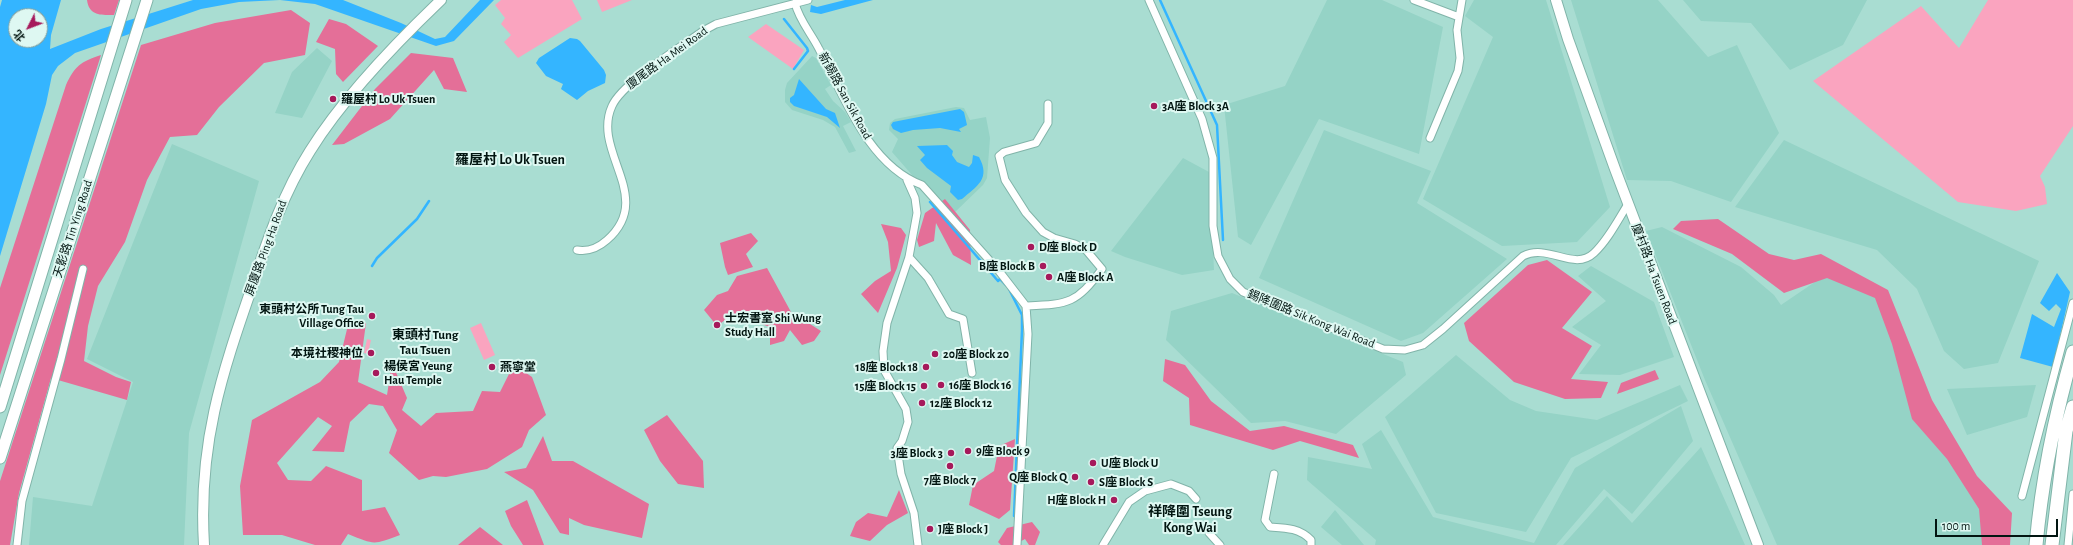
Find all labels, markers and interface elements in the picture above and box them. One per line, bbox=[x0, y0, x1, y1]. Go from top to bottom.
north arrow bbox=[8, 8, 48, 48]
street label: 廈尾路 Ha Mei Road bbox=[624, 24, 710, 92]
text: 北 bbox=[12, 28, 27, 43]
street label: 新錫路 San Sik Road bbox=[815, 50, 875, 142]
place label: 羅屋村 Lo Uk Tsuen bbox=[341, 92, 435, 106]
marker: 羅屋村 Lo Uk Tsuen bbox=[328, 94, 338, 104]
place label: 3A座 Block 3A bbox=[1162, 99, 1229, 113]
marker: 3A座 Block 3A bbox=[1149, 101, 1159, 111]
district label: 羅屋村 Lo Uk Tsuen bbox=[455, 152, 565, 168]
street label: 天影路 Tin Ying Road bbox=[50, 178, 96, 280]
street label: 屏廈路 Ping Ha Road bbox=[242, 198, 290, 298]
street label: 廈村路 Ha Tsuen Road bbox=[1628, 222, 1680, 326]
place label: D座 Block D bbox=[1039, 240, 1097, 254]
marker: D座 Block D bbox=[1026, 242, 1036, 252]
place label: B座 Block B bbox=[979, 259, 1035, 273]
marker: B座 Block B bbox=[1038, 261, 1048, 271]
place label: A座 Block A bbox=[1057, 270, 1114, 284]
marker: A座 Block A bbox=[1044, 272, 1054, 282]
street label: 錫降圍路 Sik Kong Wai Road bbox=[1245, 287, 1377, 351]
place label: 東頭村公所 Tung Tau Village Office bbox=[259, 302, 364, 330]
marker: 東頭村公所 Tung Tau Village Office bbox=[367, 311, 377, 321]
place label: 士宏書室 Shi Wung Study Hall bbox=[725, 311, 821, 339]
marker: 士宏書室 Shi Wung Study Hall bbox=[712, 320, 722, 330]
district label: 東頭村 Tung Tau Tsuen bbox=[392, 327, 458, 358]
place label: 本境社稷神位 bbox=[291, 346, 363, 360]
place label: 20座 Block 20 bbox=[943, 347, 1009, 361]
marker: 本境社稷神位 bbox=[366, 348, 376, 358]
marker: 20座 Block 20 bbox=[930, 349, 940, 359]
place label: 楊侯宮 Yeung Hau Temple bbox=[384, 359, 452, 387]
place label: 燕寧堂 bbox=[500, 360, 536, 374]
place label: 18座 Block 18 bbox=[855, 360, 918, 374]
marker: 燕寧堂 bbox=[487, 362, 497, 372]
marker: 18座 Block 18 bbox=[921, 362, 931, 372]
marker: 楊侯宮 Yeung Hau Temple bbox=[371, 368, 381, 378]
place label: 16座 Block 16 bbox=[949, 378, 1011, 392]
place label: 15座 Block 15 bbox=[855, 379, 916, 393]
marker: 16座 Block 16 bbox=[936, 380, 946, 390]
marker: 15座 Block 15 bbox=[919, 381, 929, 391]
place label: 12座 Block 12 bbox=[930, 396, 992, 410]
marker: 12座 Block 12 bbox=[917, 398, 927, 408]
place label: 9座 Block 9 bbox=[976, 444, 1030, 458]
place label: 3座 Block 3 bbox=[890, 446, 943, 460]
marker: 9座 Block 9 bbox=[963, 446, 973, 456]
marker: 3座 Block 3 bbox=[946, 448, 956, 458]
place label: U座 Block U bbox=[1101, 456, 1158, 470]
marker: U座 Block U bbox=[1088, 458, 1098, 468]
marker: 7座 Block 7 bbox=[945, 461, 955, 471]
place label: Q座 Block Q bbox=[1009, 470, 1067, 484]
marker: Q座 Block Q bbox=[1070, 472, 1080, 482]
place label: 7座 Block 7 bbox=[924, 473, 976, 487]
place label: S座 Block S bbox=[1099, 475, 1153, 489]
marker: S座 Block S bbox=[1086, 477, 1096, 487]
place label: H座 Block H bbox=[1047, 493, 1106, 507]
marker: H座 Block H bbox=[1109, 495, 1119, 505]
district label: 祥降圍 Tseung Kong Wai bbox=[1148, 504, 1232, 536]
scale bar bbox=[1937, 511, 2060, 537]
text: 100 m bbox=[1942, 520, 1970, 532]
place label: J座 Block J bbox=[938, 522, 988, 536]
marker: J座 Block J bbox=[925, 524, 935, 534]

